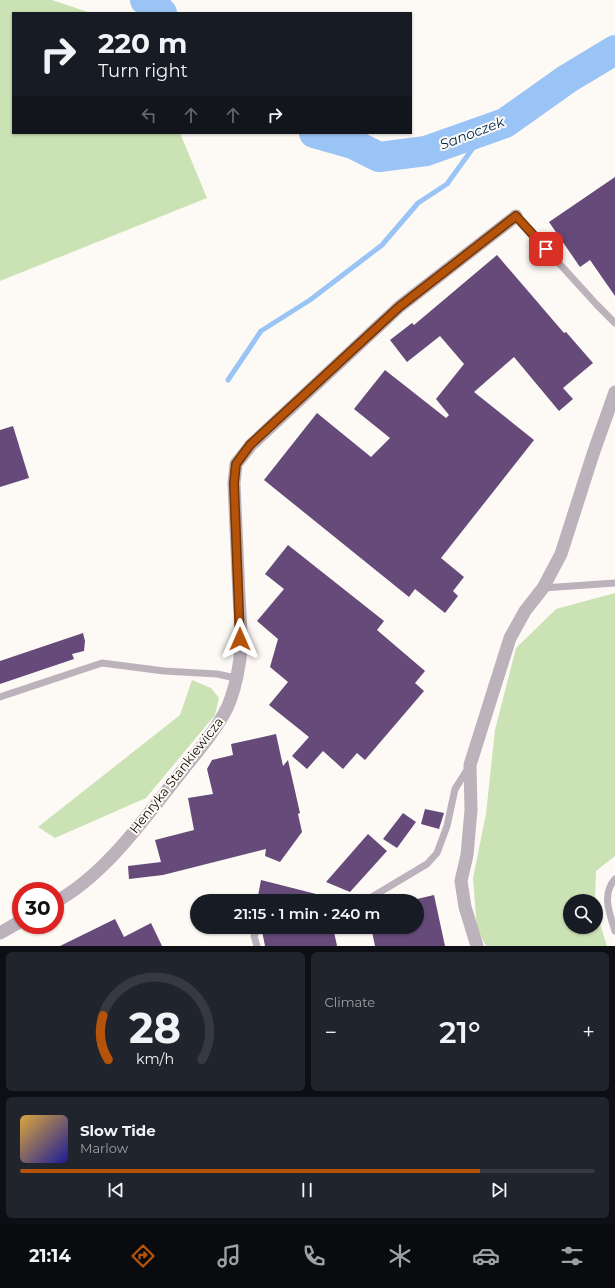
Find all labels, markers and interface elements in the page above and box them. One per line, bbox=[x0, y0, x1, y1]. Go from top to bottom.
text: 220 m bbox=[98, 26, 187, 60]
icon: right bbox=[32, 28, 84, 80]
text: Turn right bbox=[98, 60, 188, 82]
icon: left bbox=[138, 104, 160, 126]
icon: ahead bbox=[180, 104, 202, 126]
icon: ahead bbox=[222, 104, 244, 126]
icon: right bbox=[264, 104, 286, 126]
water label: Sanoczek bbox=[437, 112, 508, 154]
pin bbox=[529, 232, 563, 266]
icon: arrive bbox=[535, 238, 557, 260]
position arrow bbox=[219, 618, 261, 660]
street label: Henryka Stankiewicza bbox=[126, 714, 226, 836]
speed limit sign: 30 bbox=[12, 882, 64, 934]
map controls bbox=[563, 894, 603, 934]
button: search bbox=[563, 894, 603, 934]
text: 21:15 · 1 min · 240 m bbox=[234, 904, 380, 923]
text: Climate bbox=[325, 994, 375, 1010]
text: 28 bbox=[129, 1002, 181, 1052]
text: 21° bbox=[439, 1014, 480, 1051]
text: − bbox=[325, 1019, 337, 1046]
text: + bbox=[582, 1019, 595, 1046]
text: km/h bbox=[136, 1049, 174, 1067]
text: Slow Tide bbox=[80, 1121, 156, 1140]
text: Marlow bbox=[80, 1140, 128, 1156]
icon: previous bbox=[105, 1179, 127, 1201]
icon: pause bbox=[296, 1179, 318, 1201]
icon: next bbox=[488, 1179, 510, 1201]
icon: directions bbox=[129, 1242, 157, 1270]
icon: music bbox=[215, 1242, 243, 1270]
icon: phone bbox=[300, 1242, 328, 1270]
icon: climate bbox=[386, 1242, 414, 1270]
icon: car bbox=[472, 1242, 500, 1270]
icon: filters bbox=[558, 1242, 586, 1270]
text: 21:14 bbox=[29, 1245, 71, 1267]

